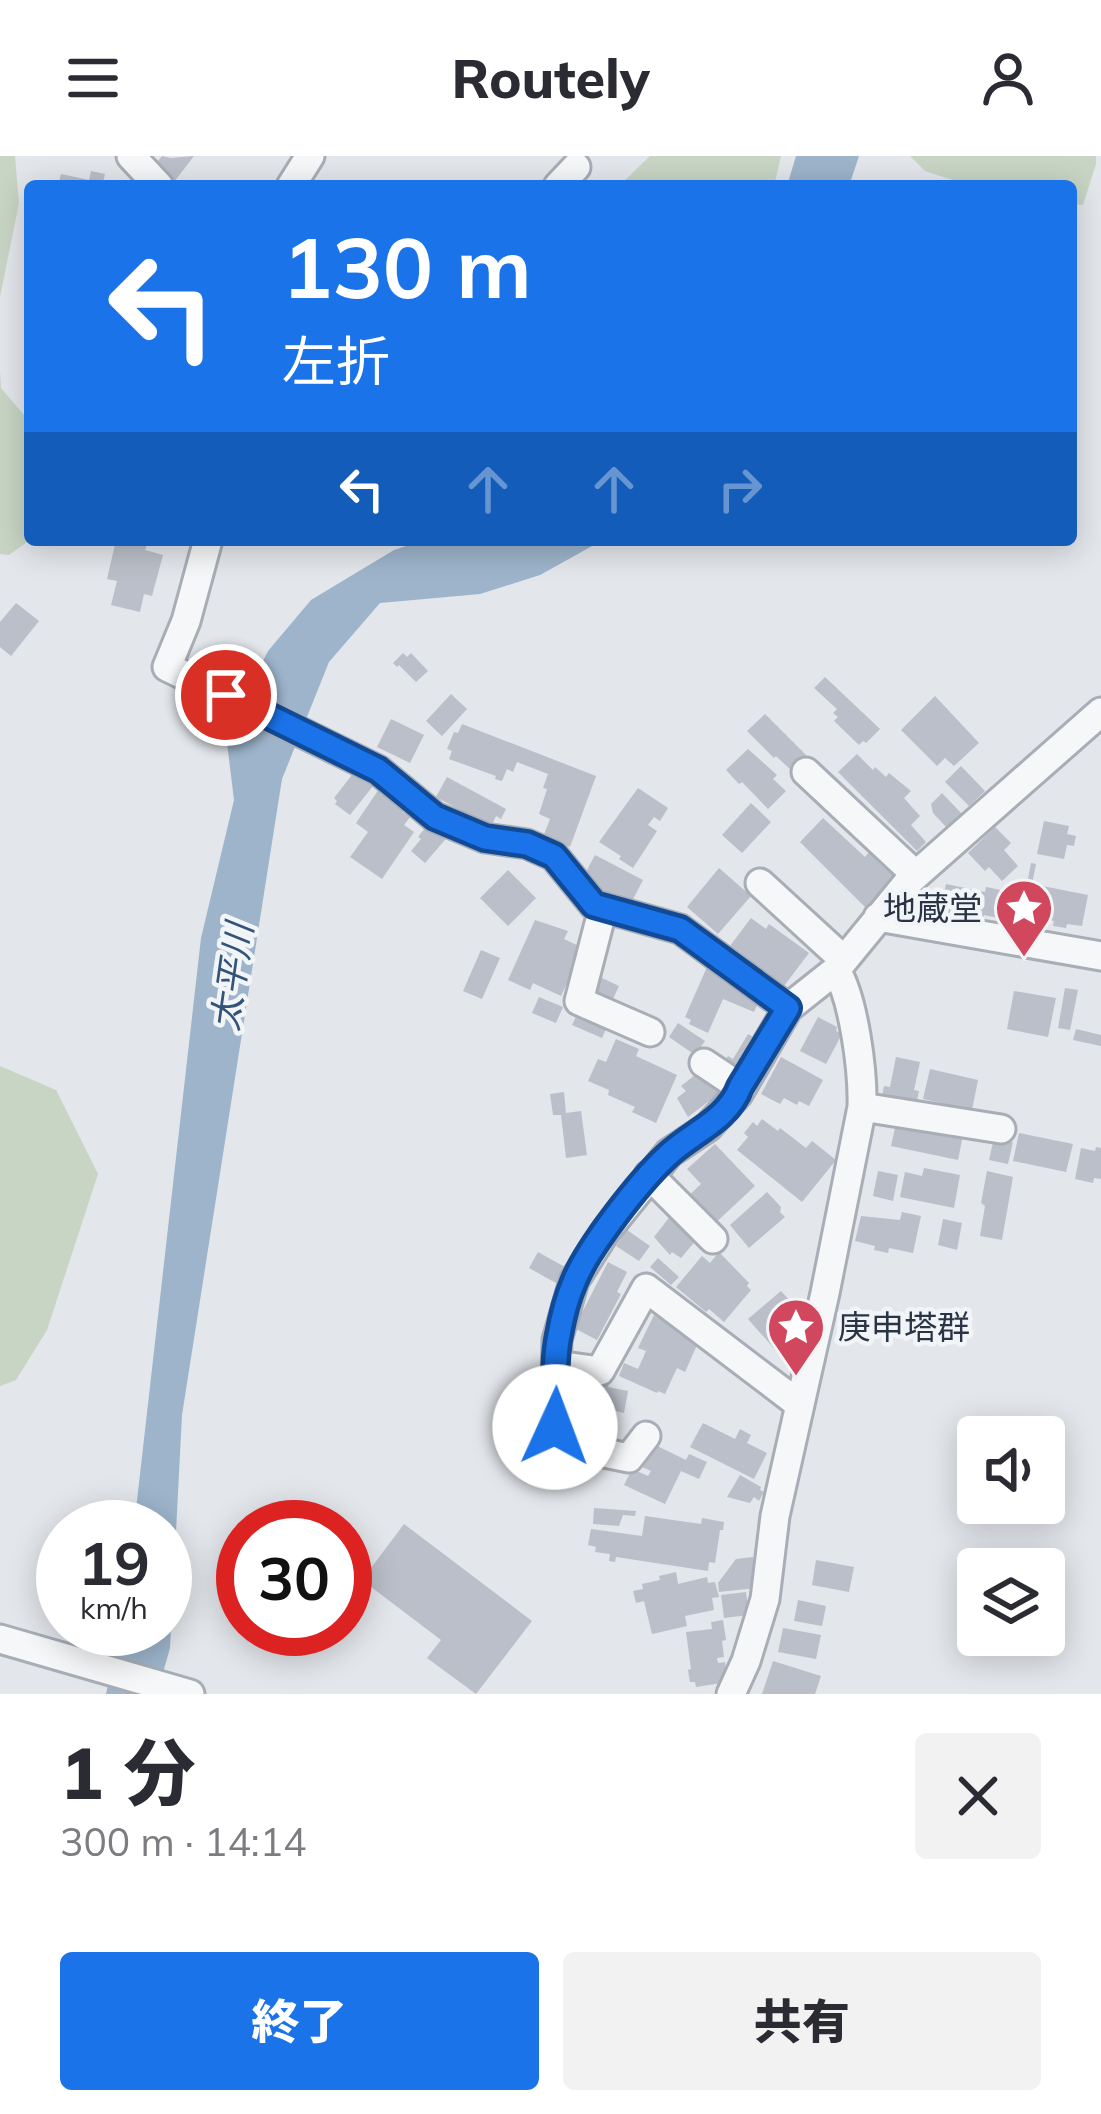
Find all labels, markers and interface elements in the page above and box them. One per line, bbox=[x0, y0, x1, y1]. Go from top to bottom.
text: Routely bbox=[451, 44, 650, 112]
icon: menu bbox=[60, 45, 126, 111]
icon: person bbox=[975, 45, 1041, 111]
text: 130 m bbox=[282, 214, 532, 319]
icon: left bbox=[84, 228, 240, 384]
text: 左折 bbox=[282, 327, 390, 395]
icon: left bbox=[329, 456, 395, 522]
icon: ahead bbox=[455, 456, 521, 522]
icon: ahead bbox=[581, 456, 647, 522]
icon: right bbox=[707, 456, 773, 522]
pin bbox=[175, 644, 277, 746]
icon: arrive bbox=[193, 662, 259, 728]
place icon: 地蔵堂 bbox=[993, 877, 1055, 959]
place label: 地蔵堂 bbox=[883, 887, 982, 928]
water label: 太平川 bbox=[202, 916, 262, 1034]
place icon: 庚申塔群 bbox=[765, 1296, 827, 1378]
place label: 庚申塔群 bbox=[838, 1306, 970, 1347]
position arrow bbox=[492, 1364, 618, 1490]
map controls bbox=[957, 1416, 1065, 1656]
button: sound bbox=[957, 1416, 1065, 1524]
speed limit sign: 30 bbox=[216, 1500, 372, 1656]
text: 19 bbox=[78, 1525, 150, 1600]
button: layers bbox=[957, 1548, 1065, 1656]
text: km/h bbox=[80, 1589, 148, 1627]
text: 1 分 bbox=[60, 1727, 196, 1817]
button: close bbox=[915, 1733, 1041, 1859]
text: 300 m · 14:14 bbox=[60, 1817, 306, 1866]
button: 終了 bbox=[60, 1952, 539, 2090]
button: 共有 bbox=[563, 1952, 1041, 2090]

